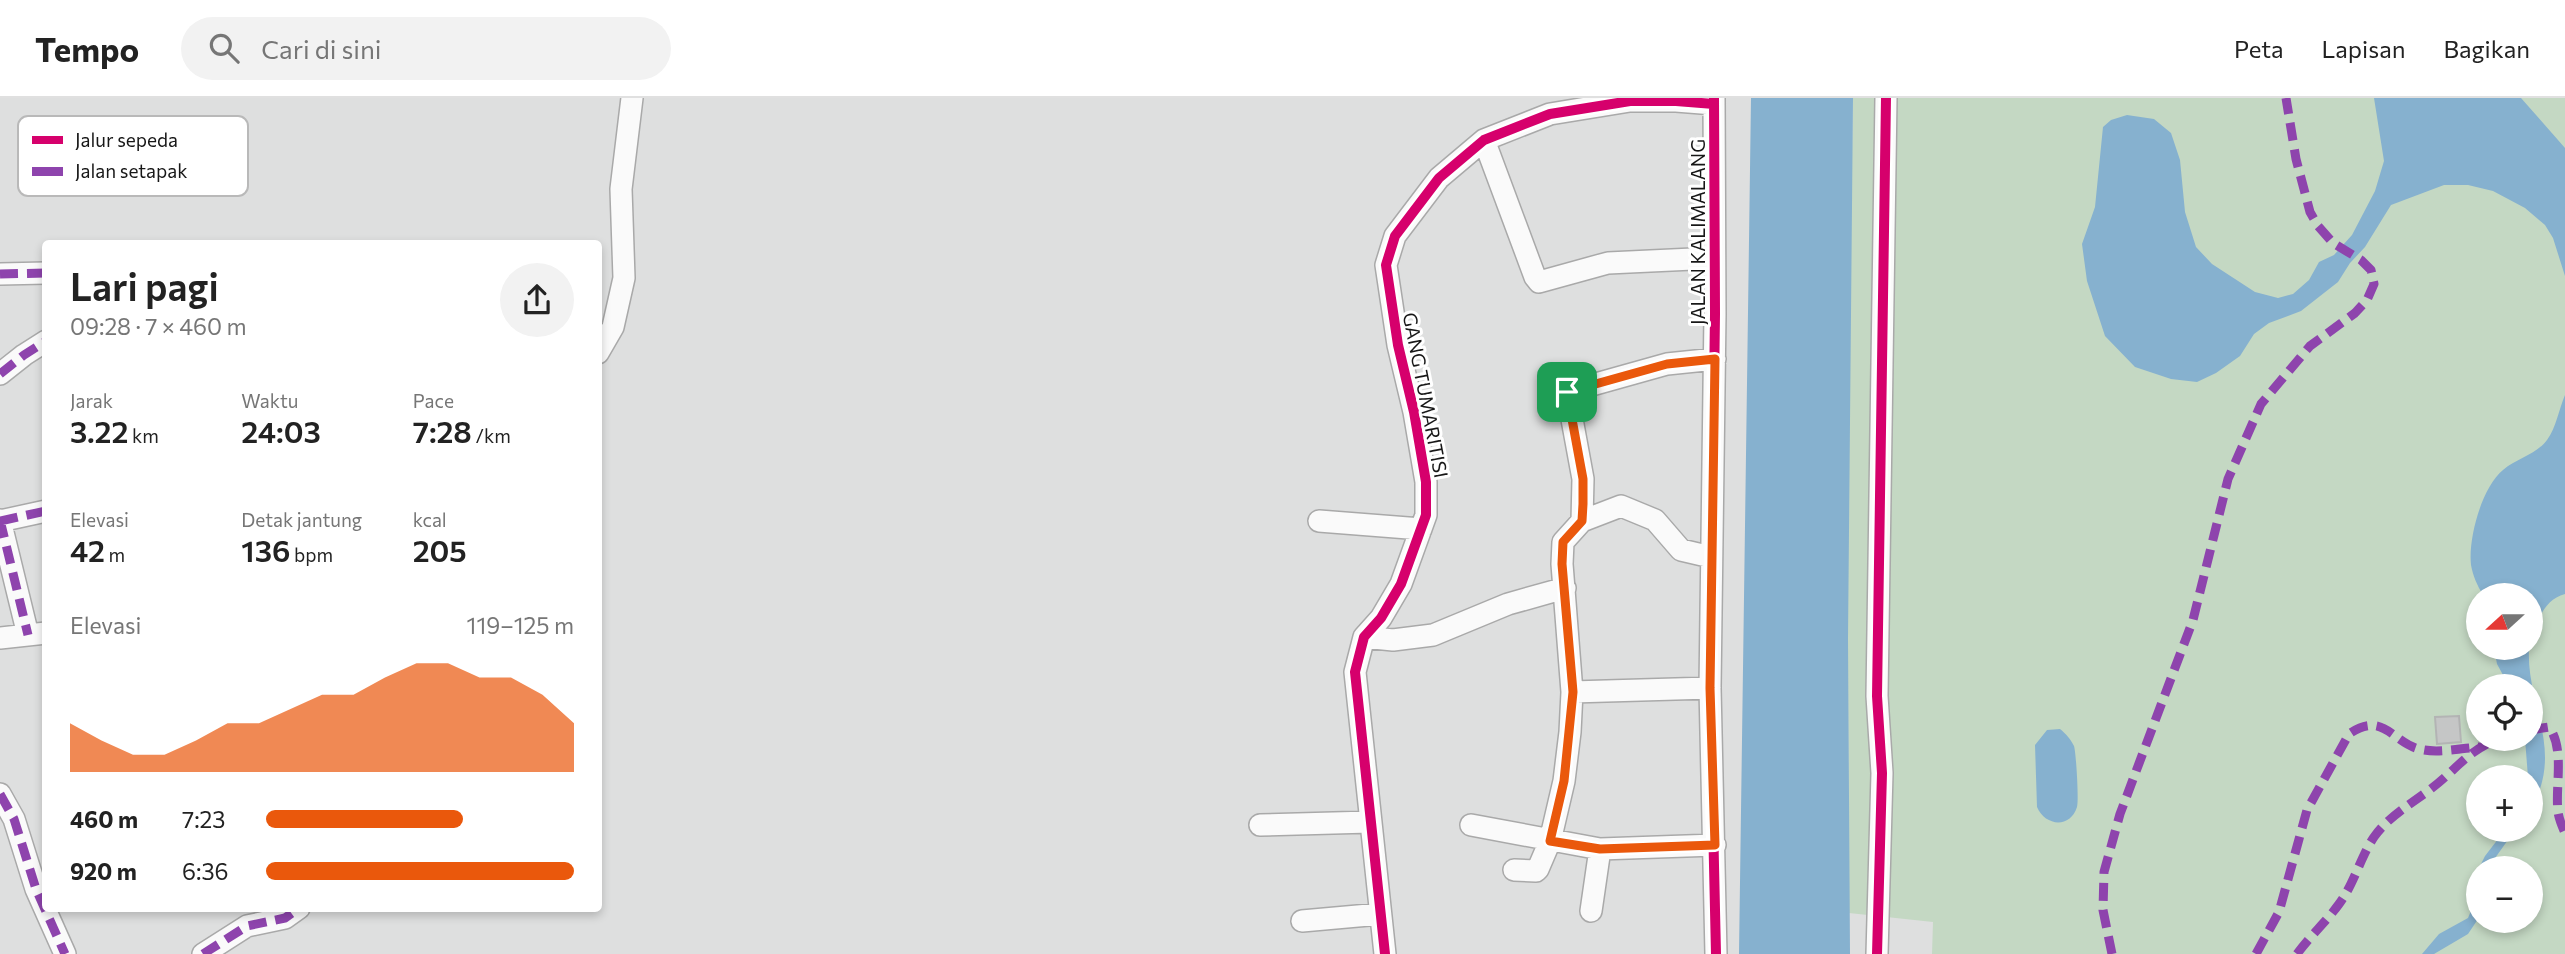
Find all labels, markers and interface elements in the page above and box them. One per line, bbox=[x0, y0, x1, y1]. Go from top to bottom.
search box bbox=[181, 17, 671, 80]
text: Tempo bbox=[35, 28, 139, 69]
icon: search bbox=[205, 29, 243, 67]
text: Cari di sini bbox=[261, 33, 382, 64]
text: Peta bbox=[2234, 34, 2284, 63]
text: Lapisan bbox=[2322, 34, 2405, 63]
text: Bagikan bbox=[2443, 34, 2530, 63]
legend bbox=[18, 116, 248, 196]
text: Jalur sepeda bbox=[75, 128, 178, 151]
street label: JALAN KALIMALANG bbox=[1686, 139, 1709, 325]
text: Jalan setapak bbox=[75, 159, 188, 182]
text: Lari pagi bbox=[70, 262, 219, 309]
button: share bbox=[500, 263, 574, 337]
street label: GANG TUMARITISI bbox=[1399, 310, 1453, 480]
text: 09:28 · 7 × 460 m bbox=[70, 312, 247, 340]
pin bbox=[1537, 362, 1597, 422]
icon: arrive bbox=[1548, 373, 1586, 411]
text: Jarak bbox=[70, 389, 113, 412]
text: Waktu bbox=[241, 389, 298, 412]
text: Pace bbox=[413, 389, 454, 412]
text: 3.22 bbox=[70, 412, 128, 449]
text: 24:03 bbox=[241, 412, 321, 449]
text: 7:28 bbox=[413, 412, 472, 449]
text: km bbox=[128, 424, 159, 447]
text: /km bbox=[472, 424, 511, 447]
text: Elevasi bbox=[70, 508, 129, 531]
text: Detak jantung bbox=[241, 508, 362, 531]
text: kcal bbox=[413, 508, 447, 531]
text: 42 bbox=[70, 531, 105, 568]
text: 136 bbox=[241, 531, 290, 568]
text: 205 bbox=[413, 531, 467, 568]
text: m bbox=[105, 543, 125, 566]
text: bpm bbox=[290, 543, 333, 566]
north arrow bbox=[2466, 583, 2543, 660]
map controls bbox=[2466, 583, 2543, 933]
text: Elevasi bbox=[70, 611, 141, 639]
text: 119–125 m bbox=[467, 611, 574, 639]
button: locate bbox=[2466, 674, 2543, 751]
button: + bbox=[2466, 765, 2543, 842]
text: 460 m bbox=[70, 805, 138, 833]
text: 7:23 bbox=[182, 805, 225, 833]
button: − bbox=[2466, 856, 2543, 933]
text: 920 m bbox=[70, 857, 137, 885]
text: 6:36 bbox=[182, 857, 228, 885]

